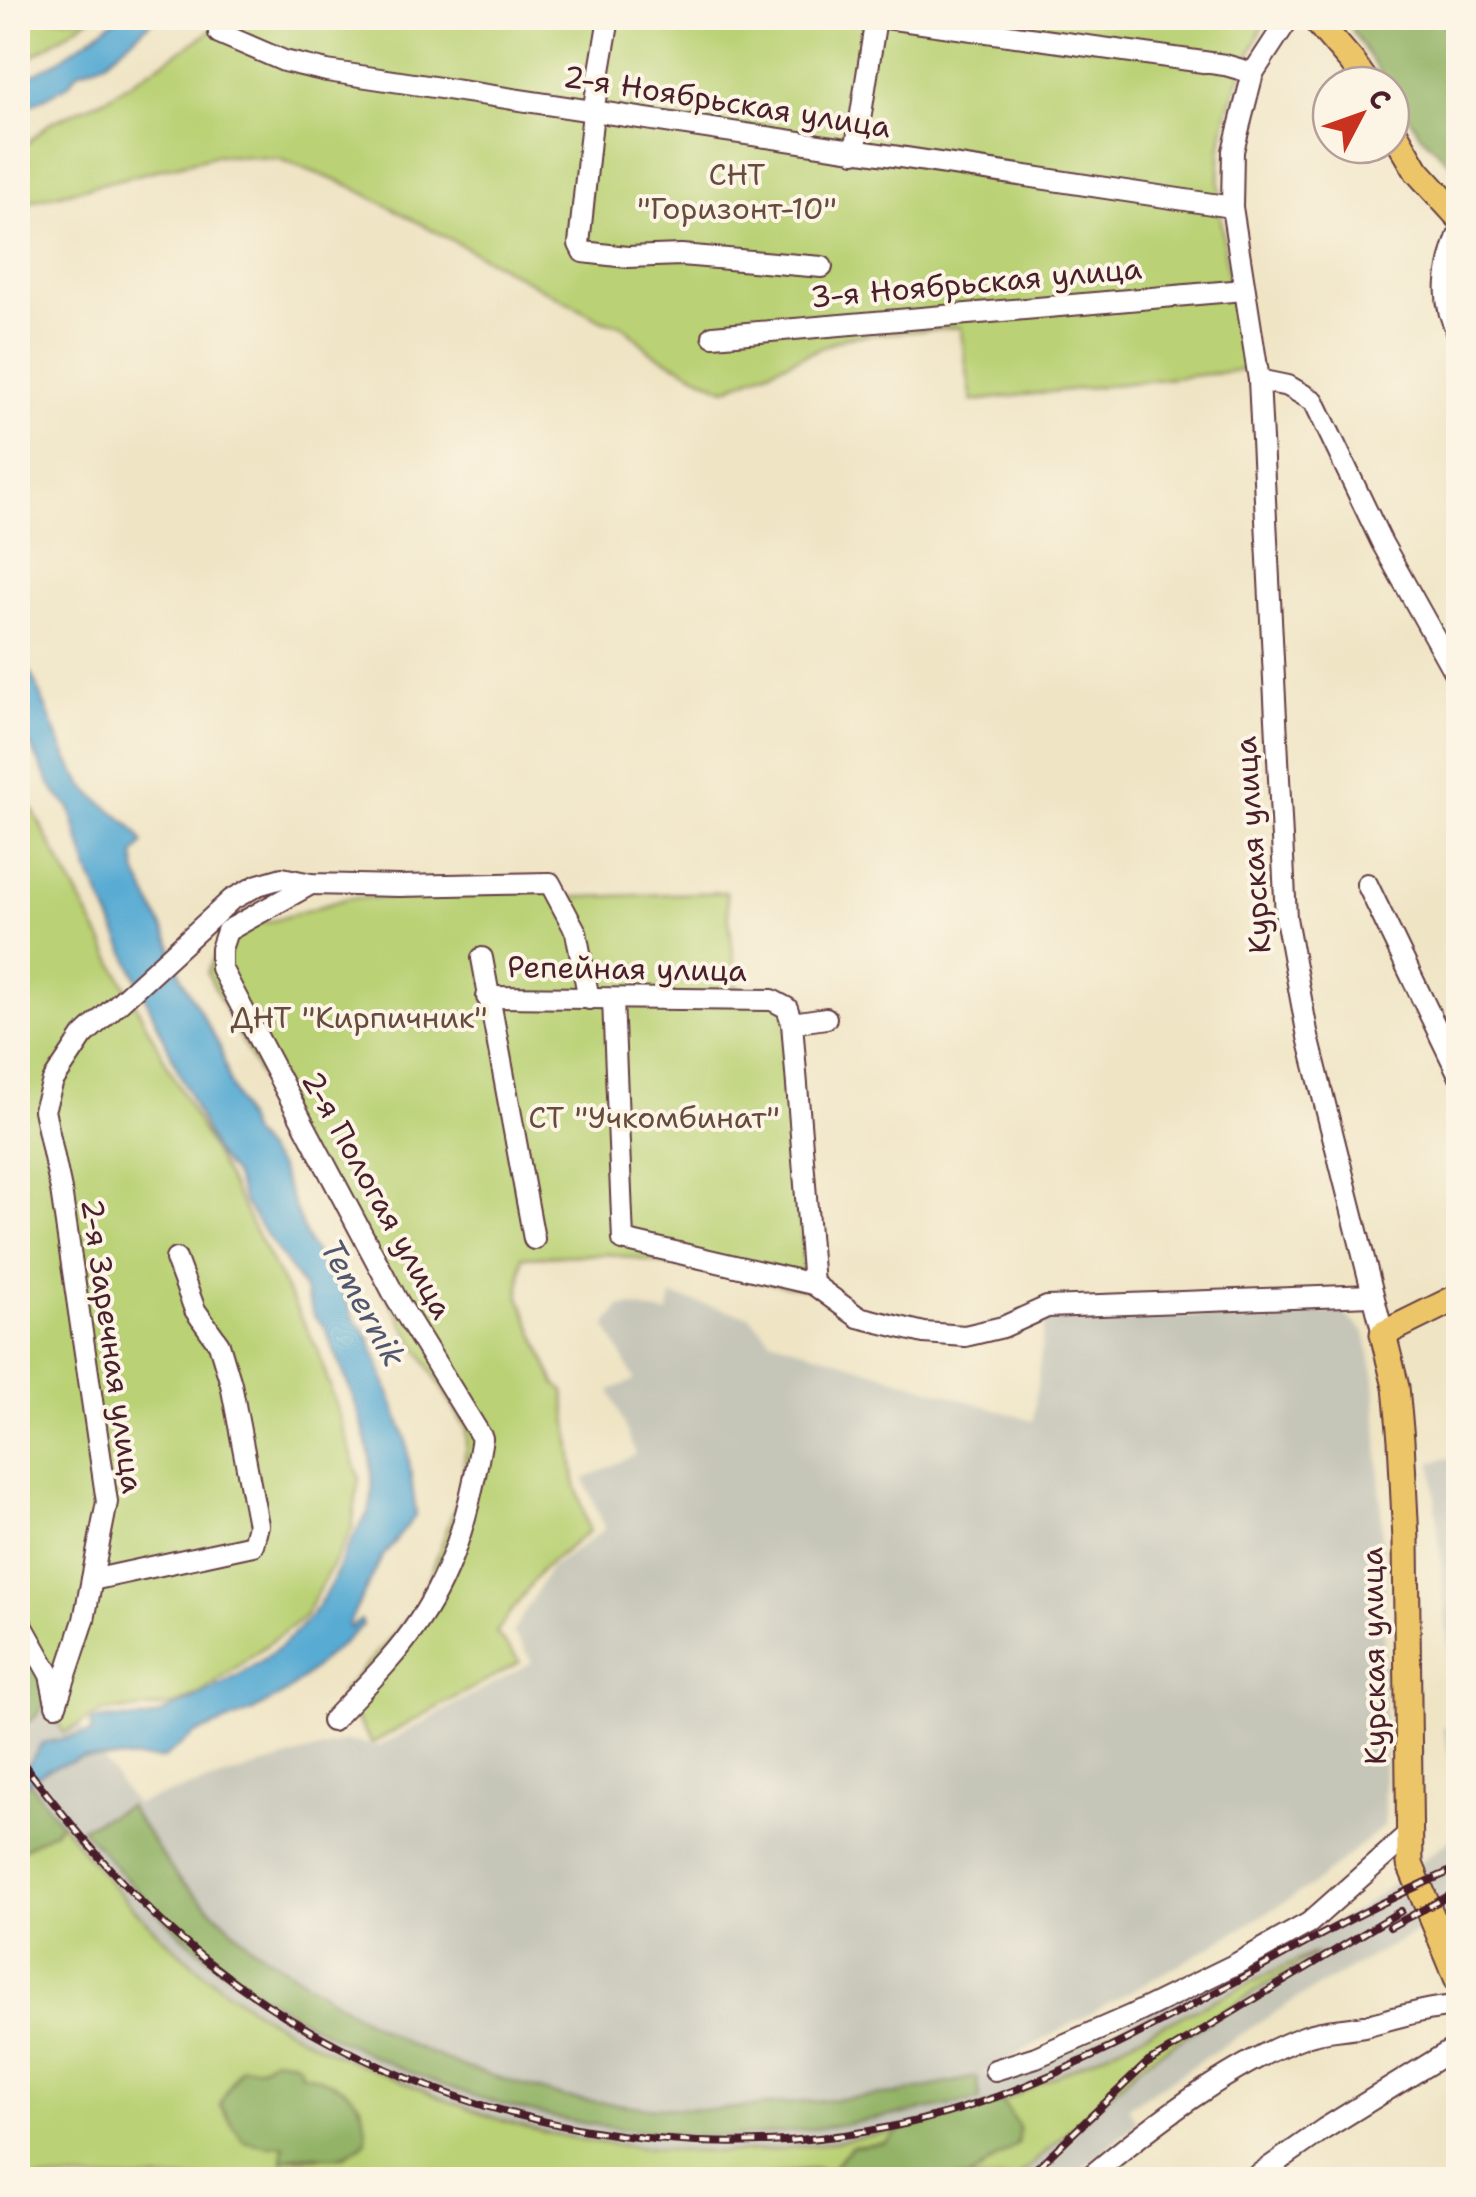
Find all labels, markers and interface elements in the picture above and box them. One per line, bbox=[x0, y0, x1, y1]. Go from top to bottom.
street label: 2-я Ноябрьская улица bbox=[560, 55, 894, 148]
north arrow bbox=[1311, 65, 1411, 165]
text: С bbox=[1360, 80, 1400, 118]
park label: СНТ "Горизонт-10" bbox=[637, 154, 837, 229]
street label: 3-я Ноябрьская улица bbox=[809, 248, 1144, 317]
street label: Курская улица bbox=[1224, 735, 1281, 955]
street label: Репейная улица bbox=[507, 946, 748, 991]
park label: ДНТ "Кирпичник" bbox=[230, 997, 488, 1038]
street label: 2-я Пологая улица bbox=[292, 1063, 463, 1326]
park label: СТ "Учкомбинат" bbox=[528, 1097, 780, 1138]
street label: 2-я Заречная улица bbox=[72, 1196, 154, 1496]
water label: Temernik bbox=[311, 1231, 416, 1374]
street label: Курская улица bbox=[1351, 1546, 1396, 1765]

